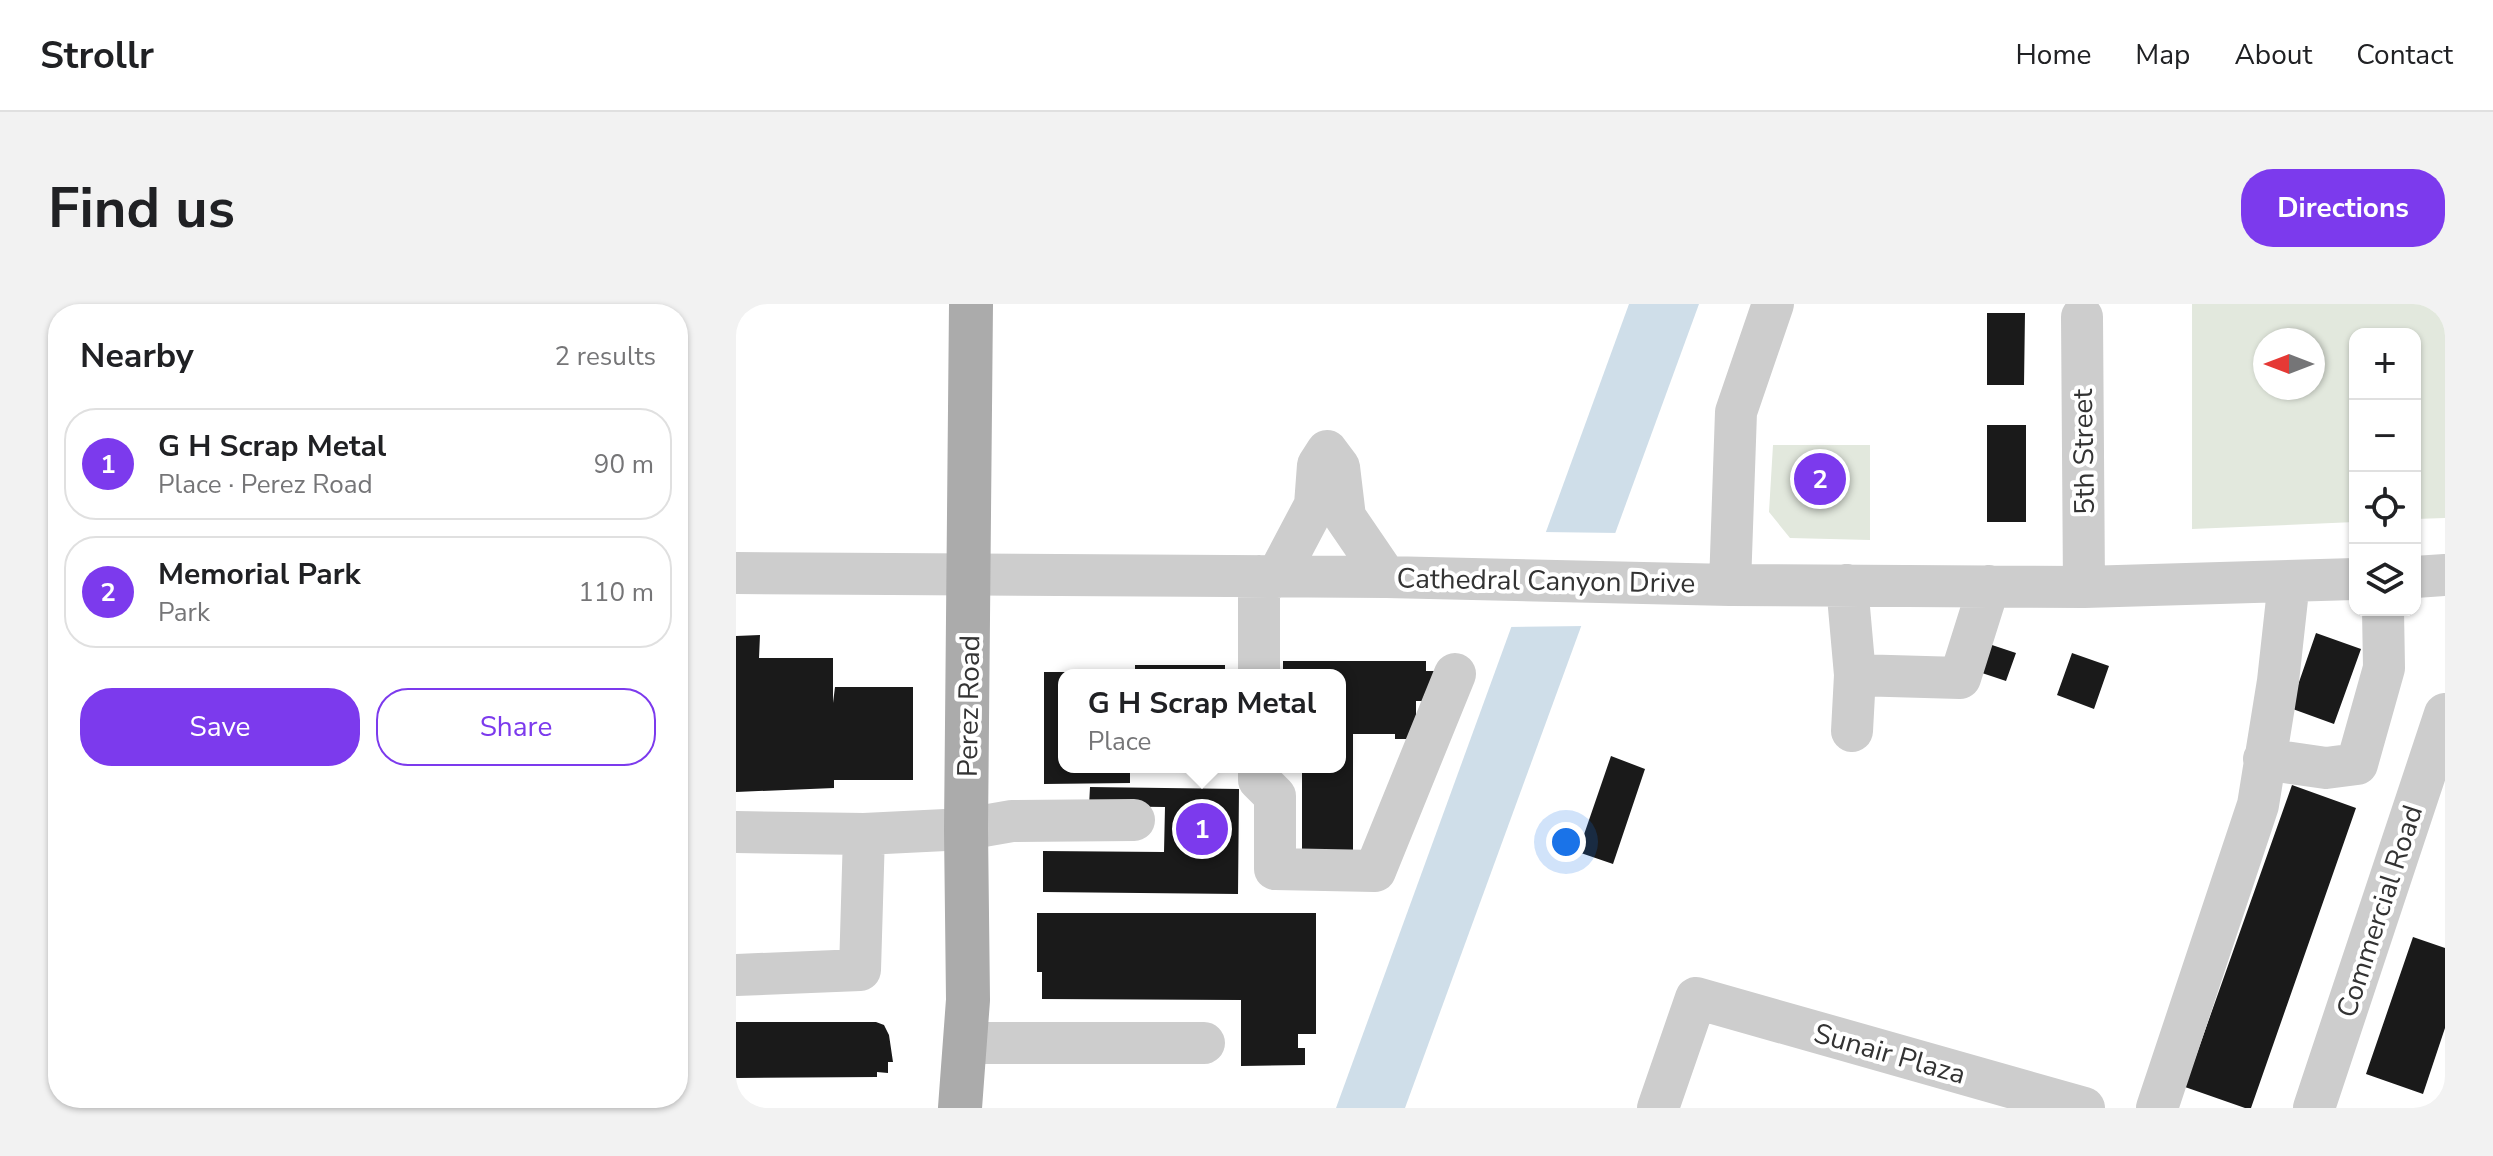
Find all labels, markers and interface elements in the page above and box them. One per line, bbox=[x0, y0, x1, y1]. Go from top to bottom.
text: Strollr bbox=[40, 30, 154, 81]
text: Home bbox=[2016, 36, 2091, 74]
text: Map bbox=[2135, 36, 2190, 74]
text: About bbox=[2234, 36, 2312, 74]
text: Contact bbox=[2356, 36, 2453, 74]
button: Directions bbox=[2241, 169, 2445, 247]
text: Find us bbox=[48, 170, 235, 247]
north arrow bbox=[2253, 328, 2325, 400]
map controls bbox=[2349, 328, 2421, 616]
button: + bbox=[2349, 328, 2421, 400]
text: Nearby bbox=[80, 333, 194, 379]
text: 2 results bbox=[555, 339, 656, 374]
street label: 5th Street bbox=[2064, 388, 2104, 515]
button: − bbox=[2349, 400, 2421, 472]
text: G H Scrap Metal bbox=[158, 426, 386, 467]
text: 1 bbox=[100, 447, 116, 482]
text: 90 m bbox=[594, 447, 654, 482]
pin: 2 bbox=[1794, 449, 1846, 509]
text: Place · Perez Road bbox=[158, 467, 373, 502]
button: locate bbox=[2349, 472, 2421, 544]
button: layers bbox=[2349, 544, 2421, 616]
text: Memorial Park bbox=[158, 554, 361, 595]
street label: Cathedral Canyon Drive bbox=[1396, 559, 1696, 603]
text: 2 bbox=[100, 575, 116, 610]
text: 110 m bbox=[578, 575, 654, 610]
text: Park bbox=[158, 595, 210, 630]
street label: Perez Road bbox=[949, 635, 989, 777]
popup bbox=[1058, 669, 1346, 773]
text: G H Scrap Metal bbox=[1088, 683, 1316, 724]
button: Save bbox=[80, 688, 360, 766]
button: Share bbox=[376, 688, 656, 766]
text: Place bbox=[1088, 724, 1151, 759]
pin: 1 bbox=[1176, 799, 1228, 859]
street label: Commercial Road bbox=[2328, 800, 2432, 1022]
your location bbox=[1546, 822, 1586, 862]
street label: Sunair Plaza bbox=[1810, 1014, 1970, 1094]

